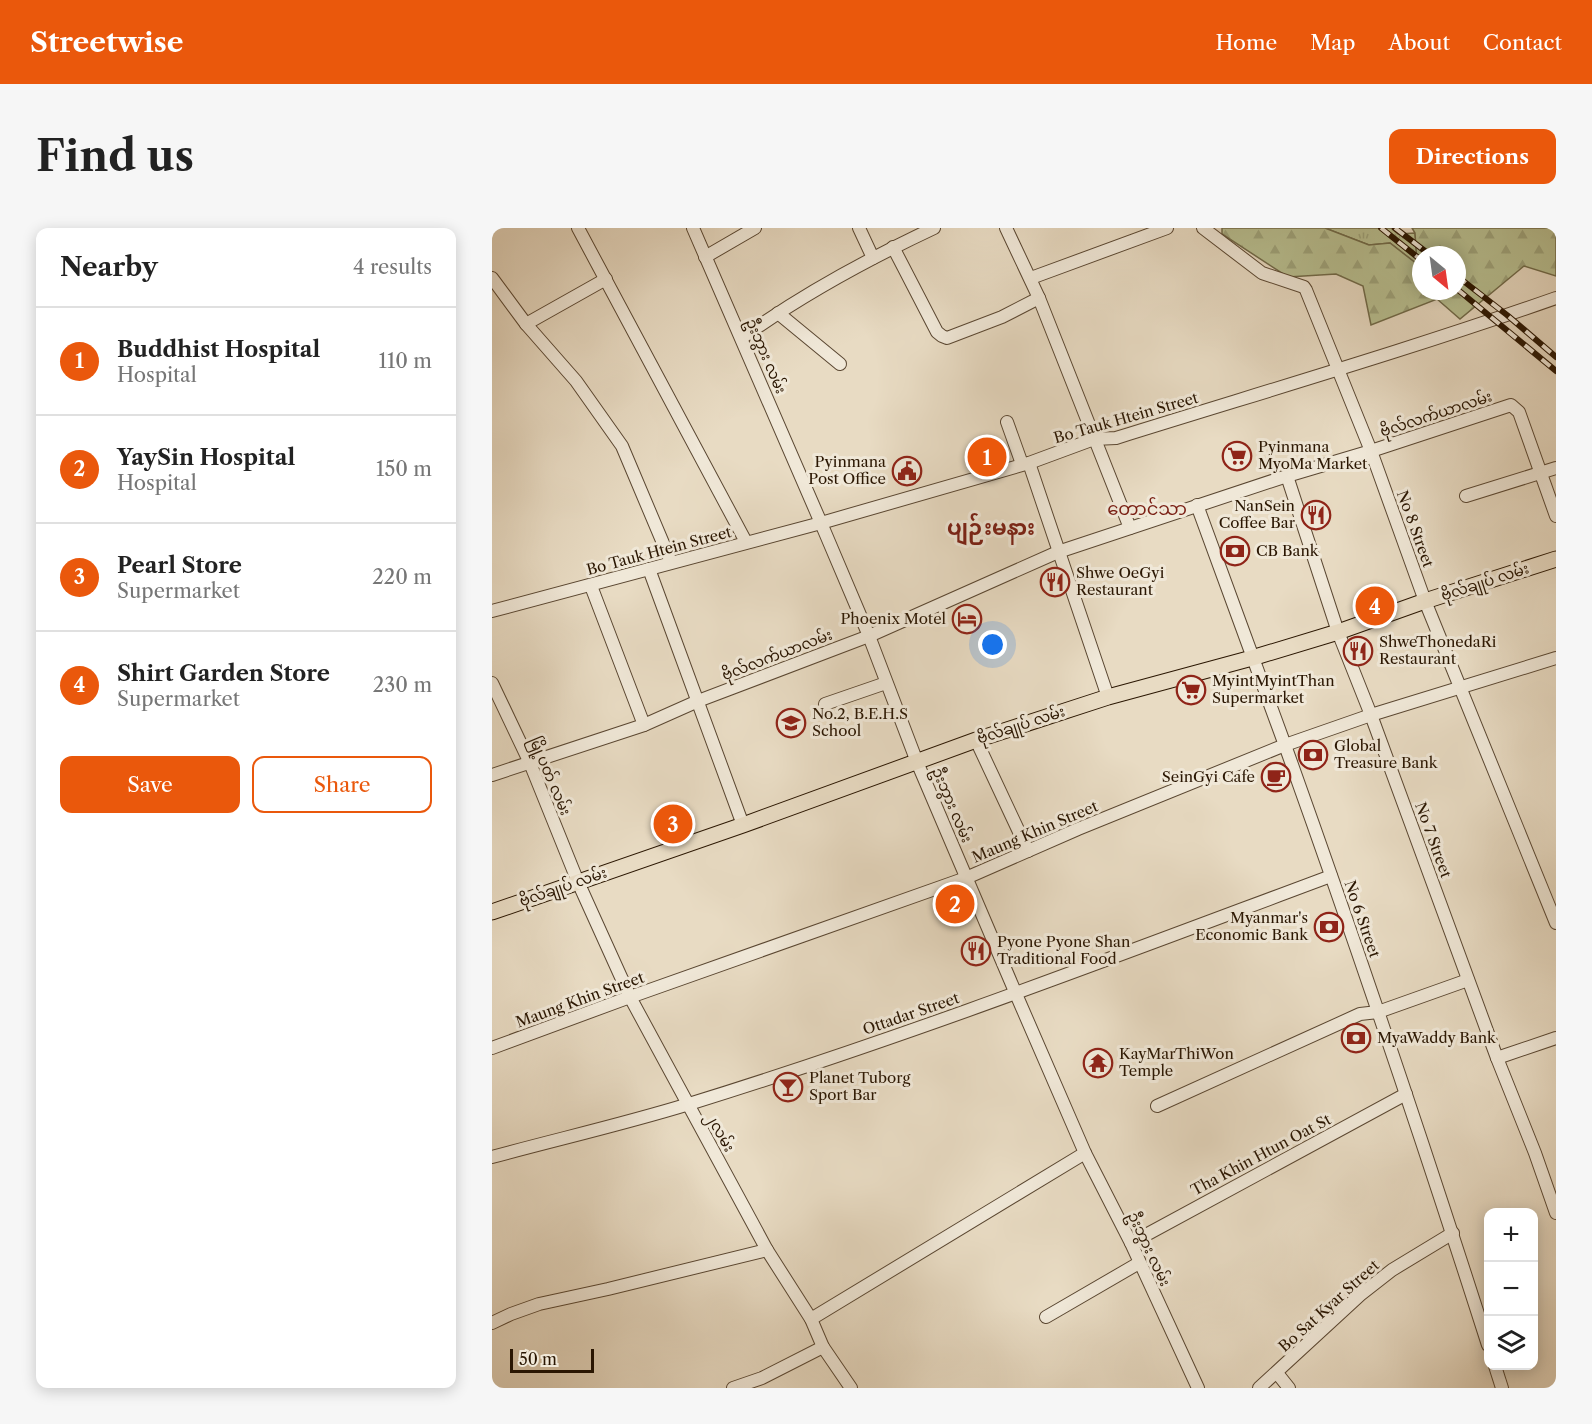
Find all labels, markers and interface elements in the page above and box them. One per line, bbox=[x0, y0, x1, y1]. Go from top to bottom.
text: Streetwise bbox=[30, 25, 184, 59]
text: Home bbox=[1216, 30, 1277, 55]
text: Map bbox=[1310, 30, 1355, 55]
text: About bbox=[1388, 30, 1450, 55]
text: Contact bbox=[1483, 30, 1562, 55]
button: Directions bbox=[1389, 129, 1556, 184]
text: Find us bbox=[36, 130, 194, 182]
north arrow bbox=[1412, 246, 1466, 300]
text: Nearby bbox=[60, 251, 158, 283]
text: 4 results bbox=[353, 255, 432, 279]
street label: ဦးဘွား လမ်း bbox=[739, 315, 791, 398]
text: Buddhist Hospital bbox=[117, 336, 320, 363]
text: 1 bbox=[75, 349, 84, 373]
text: 110 m bbox=[379, 349, 432, 373]
text: Hospital bbox=[117, 363, 197, 387]
street label: ဗိုလ်လက်ယာလမ်း bbox=[1377, 386, 1495, 443]
street label: Bo Tauk Htein Street bbox=[1051, 388, 1201, 447]
pin: 1 bbox=[968, 434, 1006, 480]
place label: Pyinmana MyoMa Market bbox=[1258, 437, 1368, 473]
supermarket icon: Pyinmana MyoMa Market bbox=[1221, 440, 1253, 472]
text: YaySin Hospital bbox=[117, 444, 295, 471]
place label: Pyinmana Post Office bbox=[808, 452, 886, 488]
public building icon: Pyinmana Post Office bbox=[891, 455, 923, 487]
text: 2 bbox=[74, 457, 85, 481]
text: 150 m bbox=[376, 457, 432, 481]
text: Hospital bbox=[117, 471, 197, 495]
street label: No 8 Street bbox=[1393, 488, 1438, 571]
district label: တောင်သာ bbox=[1107, 496, 1187, 520]
place label: NanSein Coffee Bar bbox=[1219, 496, 1296, 532]
restaurant icon: NanSein Coffee Bar bbox=[1300, 499, 1332, 531]
district label: ပျဉ်းမနား bbox=[947, 512, 1035, 546]
street label: Bo Tauk Htein Street bbox=[584, 522, 734, 579]
bank icon: CB Bank bbox=[1219, 535, 1251, 567]
place label: CB Bank bbox=[1256, 541, 1320, 560]
text: Pearl Store bbox=[117, 552, 242, 579]
street label: ဗိုလ်ချုပ် လမ်း bbox=[1438, 558, 1532, 608]
place label: Shwe OeGyi Restaurant bbox=[1076, 563, 1165, 599]
text: 3 bbox=[74, 565, 85, 589]
text: 220 m bbox=[372, 565, 432, 589]
restaurant icon: Shwe OeGyi Restaurant bbox=[1039, 566, 1071, 598]
text: Supermarket bbox=[117, 579, 240, 603]
pin: 4 bbox=[1356, 584, 1394, 628]
hotel icon: Phoenix Motel bbox=[951, 603, 983, 635]
place label: Phoenix Motel bbox=[840, 609, 947, 628]
street label: ဗိုလ်လက်ယာလမ်း bbox=[719, 625, 836, 687]
your location bbox=[978, 630, 1007, 659]
place label: ShweThonedaRi Restaurant bbox=[1379, 632, 1497, 668]
restaurant icon: ShweThonedaRi Restaurant bbox=[1342, 635, 1374, 667]
text: Shirt Garden Store bbox=[117, 660, 330, 687]
place label: MyintMyintThan Supermarket bbox=[1212, 671, 1335, 707]
text: 4 bbox=[74, 673, 85, 697]
text: 230 m bbox=[373, 673, 432, 697]
supermarket icon: MyintMyintThan Supermarket bbox=[1175, 674, 1207, 706]
text: Supermarket bbox=[117, 687, 240, 711]
street label: ဗိုလ်ချုပ် လမ်း bbox=[974, 701, 1068, 751]
place label: No.2, B.E.H.S School bbox=[812, 704, 908, 740]
school or university icon: No.2, B.E.H.S School bbox=[775, 707, 807, 739]
street label: မြို့ပတ် လမ်း bbox=[523, 734, 576, 819]
place label: Global Treasure Bank bbox=[1334, 736, 1439, 772]
bank icon: Global Treasure Bank bbox=[1297, 739, 1329, 771]
button: Save bbox=[60, 756, 240, 813]
button: Share bbox=[252, 756, 432, 813]
cafe icon: SeinGyi Cafe bbox=[1260, 761, 1292, 793]
street label: ဦးဘွား လမ်း bbox=[925, 764, 977, 847]
place label: SeinGyi Cafe bbox=[1162, 767, 1255, 786]
street label: Maung Khin Street bbox=[969, 796, 1101, 867]
street label: No 7 Street bbox=[1411, 799, 1456, 881]
pin: 3 bbox=[654, 802, 693, 846]
street label: ဗိုလ်ချုပ် လမ်း bbox=[517, 863, 610, 913]
street label: No 6 Street bbox=[1340, 878, 1385, 961]
pin: 2 bbox=[936, 882, 974, 926]
place label: Myanmar's Economic Bank bbox=[1195, 908, 1309, 944]
bank icon: Myanmar's Economic Bank bbox=[1313, 911, 1345, 943]
place label: Pyone Pyone Shan Traditional Food bbox=[997, 932, 1131, 968]
restaurant icon: Pyone Pyone Shan Traditional Food bbox=[960, 935, 992, 967]
street label: Maung Khin Street bbox=[513, 967, 647, 1032]
street label: Ottadar Street bbox=[860, 988, 962, 1039]
bank icon: MyaWaddy Bank bbox=[1340, 1022, 1372, 1054]
place label: MyaWaddy Bank bbox=[1377, 1028, 1497, 1047]
place label: KayMarThiWon Temple bbox=[1119, 1044, 1234, 1080]
temple icon: KayMarThiWon Temple bbox=[1082, 1047, 1114, 1079]
place label: Planet Tuborg Sport Bar bbox=[809, 1068, 910, 1104]
bar icon: Planet Tuborg Sport Bar bbox=[772, 1071, 804, 1103]
street label: ၂လမ်း bbox=[699, 1109, 739, 1156]
street label: Tha Khin Htun Oat St bbox=[1187, 1109, 1335, 1200]
street label: ဦးဘွား လမ်း bbox=[1121, 1208, 1175, 1290]
map controls bbox=[1484, 1208, 1538, 1370]
button: + bbox=[1484, 1208, 1538, 1262]
street label: Bo Sat Kyar Street bbox=[1275, 1255, 1383, 1356]
button: − bbox=[1484, 1262, 1538, 1316]
button: layers bbox=[1484, 1316, 1538, 1370]
scale bar bbox=[510, 1346, 594, 1374]
text: 50 m bbox=[519, 1349, 557, 1369]

